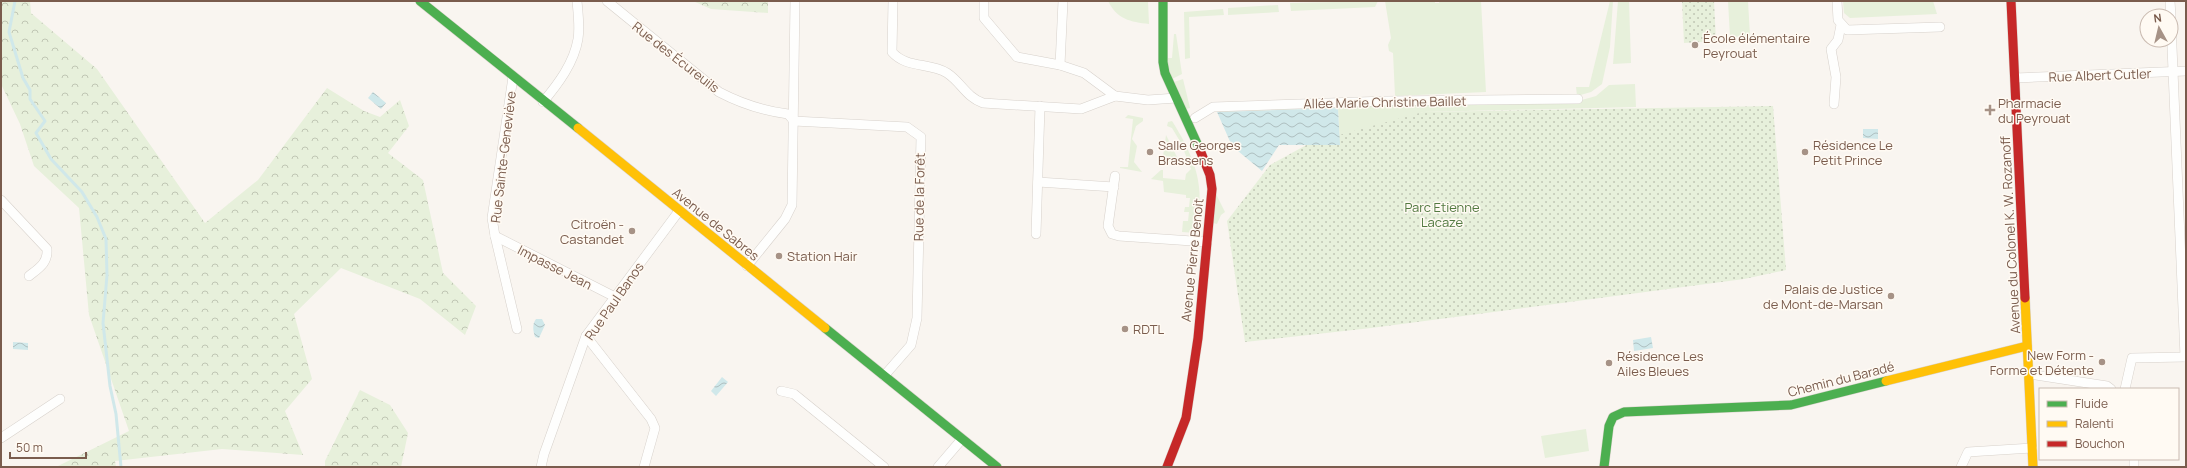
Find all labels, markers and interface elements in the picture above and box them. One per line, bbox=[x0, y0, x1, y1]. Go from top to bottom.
north arrow bbox=[2139, 8, 2179, 48]
text: N bbox=[2153, 10, 2163, 26]
street label: Rue des Écureuils bbox=[629, 17, 723, 97]
place label: École élémentaire Peyrouat bbox=[1703, 29, 1810, 62]
marker: École élémentaire Peyrouat bbox=[1690, 40, 1700, 50]
street label: Rue Albert Cutler bbox=[2048, 64, 2152, 86]
street label: Rue Sainte-Geneviève bbox=[486, 90, 520, 224]
street label: Allée Marie Christine Baillet bbox=[1303, 92, 1467, 112]
place label: Pharmacie du Peyrouat bbox=[1998, 94, 2071, 127]
marker: Pharmacie du Peyrouat bbox=[1985, 105, 1995, 115]
street label: Avenue du Colonel K. W. Rozanoff bbox=[1996, 135, 2024, 334]
place label: Salle Georges Brassens bbox=[1158, 136, 1241, 169]
place label: Résidence Le Petit Prince bbox=[1813, 136, 1893, 169]
marker: Salle Georges Brassens bbox=[1145, 147, 1155, 157]
marker: Résidence Le Petit Prince bbox=[1800, 147, 1810, 157]
street label: Rue de la Forêt bbox=[909, 153, 929, 241]
street label: Avenue de Sabres bbox=[669, 183, 763, 265]
street label: Avenue Pierre Benoit bbox=[1177, 197, 1207, 323]
park label: Parc Etienne Lacaze bbox=[1404, 198, 1480, 231]
place label: Citroën - Castandet bbox=[560, 215, 624, 248]
marker: Citroën - Castandet bbox=[627, 226, 637, 236]
street label: Impasse Jean bbox=[515, 241, 595, 293]
place label: Station Hair bbox=[787, 247, 858, 265]
marker: Station Hair bbox=[774, 251, 784, 261]
street label: Rue Paul Banos bbox=[580, 258, 648, 344]
place label: Palais de Justice de Mont-de-Marsan bbox=[1763, 280, 1883, 313]
marker: Palais de Justice de Mont-de-Marsan bbox=[1886, 291, 1896, 301]
place label: RDTL bbox=[1133, 320, 1164, 338]
marker: RDTL bbox=[1120, 324, 1130, 334]
place label: New Form - Forme et Détente bbox=[1990, 346, 2094, 379]
place label: Résidence Les Ailes Bleues bbox=[1617, 347, 1704, 380]
street label: Chemin du Baradé bbox=[1786, 357, 1896, 401]
marker: New Form - Forme et Détente bbox=[2097, 357, 2107, 367]
marker: Résidence Les Ailes Bleues bbox=[1604, 358, 1614, 368]
legend bbox=[2039, 388, 2179, 460]
text: Fluide bbox=[2075, 395, 2108, 412]
text: Ralenti bbox=[2075, 415, 2114, 432]
scale bar bbox=[10, 434, 86, 460]
text: Bouchon bbox=[2075, 435, 2125, 452]
text: 50 m bbox=[16, 439, 43, 456]

